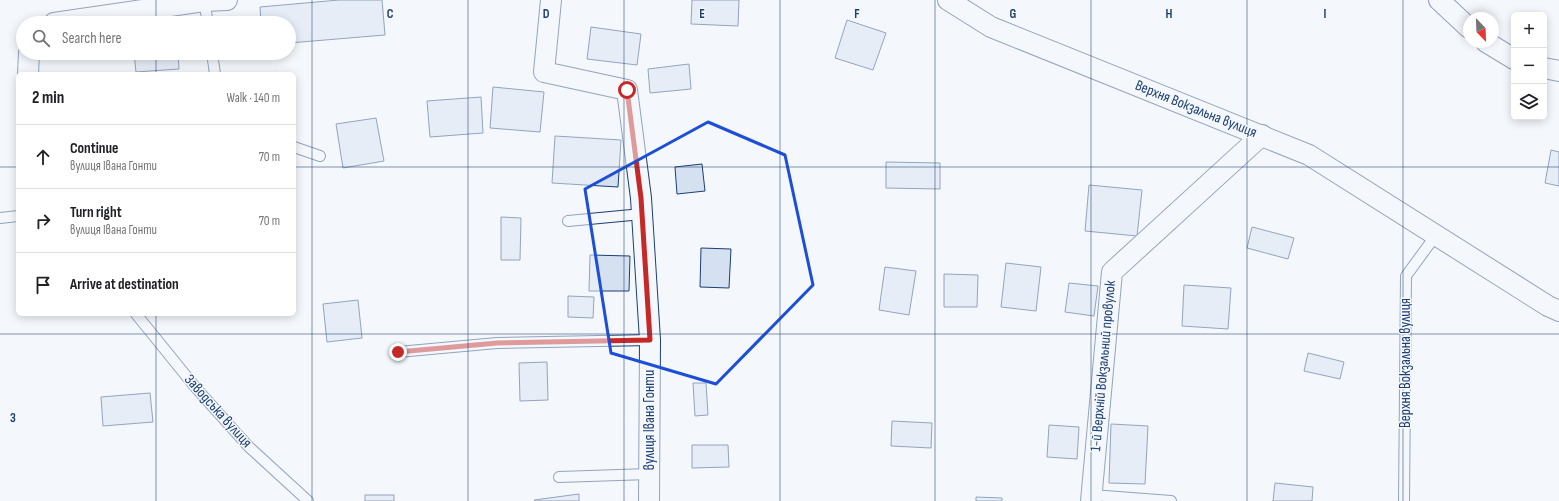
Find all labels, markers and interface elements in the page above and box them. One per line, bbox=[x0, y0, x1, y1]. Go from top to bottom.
text: C bbox=[387, 6, 394, 22]
text: D bbox=[543, 6, 550, 22]
text: E bbox=[699, 6, 705, 22]
text: F bbox=[854, 6, 860, 22]
text: G bbox=[1010, 6, 1017, 22]
text: H bbox=[1166, 6, 1173, 22]
text: I bbox=[1324, 6, 1327, 22]
north arrow bbox=[1463, 12, 1499, 48]
map controls bbox=[1511, 12, 1547, 120]
button: + bbox=[1511, 12, 1547, 48]
search box bbox=[16, 16, 296, 60]
icon: search bbox=[30, 27, 52, 49]
text: Search here bbox=[62, 29, 122, 48]
button: − bbox=[1511, 48, 1547, 84]
street label: Верхня Вокзальна вулиця bbox=[1132, 76, 1260, 142]
route start bbox=[618, 81, 636, 99]
button: layers bbox=[1511, 84, 1547, 120]
text: 2 min bbox=[32, 88, 64, 108]
text: Walk · 140 m bbox=[227, 90, 280, 106]
text: Continue bbox=[70, 139, 119, 158]
icon: ahead bbox=[32, 146, 54, 168]
text: 70 m bbox=[259, 149, 280, 165]
text: вулиця Івана Гонти bbox=[70, 158, 157, 174]
text: Turn right bbox=[70, 203, 122, 222]
icon: right bbox=[32, 210, 54, 232]
text: 70 m bbox=[259, 213, 280, 229]
text: вулиця Івана Гонти bbox=[70, 222, 157, 238]
icon: arrive bbox=[32, 274, 54, 296]
text: Arrive at destination bbox=[70, 275, 179, 294]
street label: 1-й Верхній Вокзальний провулок bbox=[1086, 279, 1120, 452]
street label: Верхня Вокзальна вулиця bbox=[1396, 298, 1415, 428]
route end bbox=[389, 343, 407, 361]
street label: Заводська вулиця bbox=[180, 370, 256, 452]
street label: вулиця Івана Гонти bbox=[640, 370, 659, 470]
text: 3 bbox=[10, 410, 16, 426]

